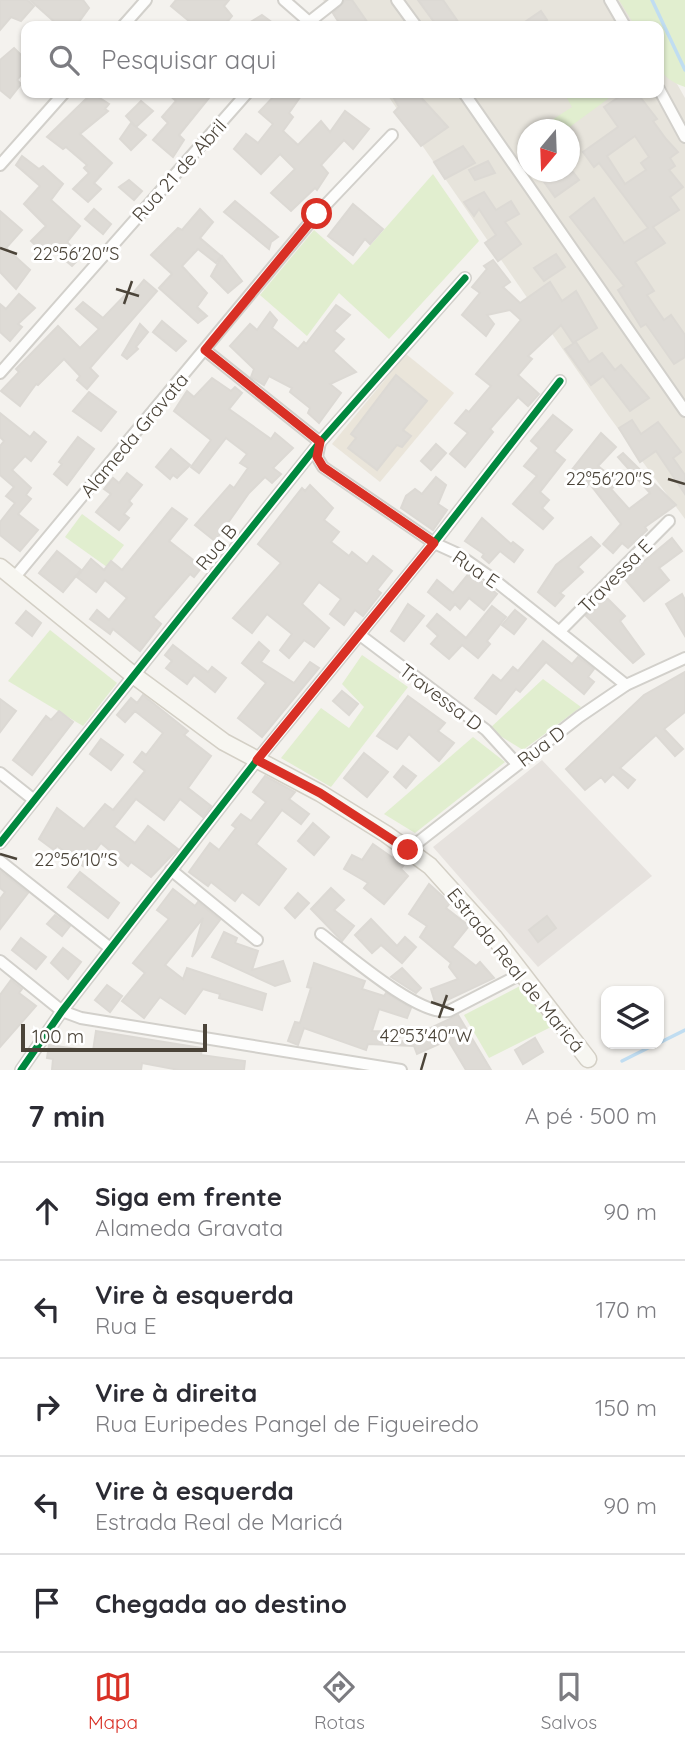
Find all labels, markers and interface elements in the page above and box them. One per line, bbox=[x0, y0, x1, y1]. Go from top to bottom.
search box bbox=[21, 21, 664, 98]
icon: search bbox=[45, 41, 83, 79]
text: Pesquisar aqui bbox=[101, 43, 276, 76]
street label: Rua 21 de Abril bbox=[127, 114, 231, 226]
north arrow bbox=[517, 119, 580, 182]
route start bbox=[301, 198, 332, 229]
text: 22°56'20"S bbox=[33, 242, 119, 265]
street label: Alameda Gravata bbox=[75, 368, 193, 502]
text: 22°56'20"S bbox=[566, 467, 652, 490]
street label: Rua B bbox=[190, 519, 242, 575]
street label: Travessa E bbox=[573, 534, 657, 618]
street label: Rua E bbox=[448, 545, 504, 593]
street label: Travessa D bbox=[395, 658, 487, 736]
street label: Rua D bbox=[512, 720, 570, 772]
route end bbox=[392, 834, 423, 865]
text: 22°56'10"S bbox=[34, 848, 118, 871]
street label: Estrada Real de Maricá bbox=[442, 883, 590, 1057]
map controls bbox=[601, 986, 664, 1049]
button: layers bbox=[601, 986, 664, 1049]
scale bar bbox=[21, 1021, 206, 1053]
text: 100 m bbox=[32, 1024, 84, 1048]
text: 42°53'40"W bbox=[380, 1024, 472, 1047]
text: 7 min bbox=[28, 1097, 106, 1135]
text: A pé · 500 m bbox=[525, 1101, 657, 1130]
text: Siga em frente bbox=[95, 1180, 282, 1213]
icon: ahead bbox=[28, 1192, 66, 1230]
text: 90 m bbox=[603, 1197, 657, 1226]
text: Alameda Gravata bbox=[95, 1213, 283, 1242]
text: Vire à esquerda bbox=[95, 1278, 294, 1311]
icon: left bbox=[28, 1290, 66, 1328]
text: 170 m bbox=[596, 1295, 657, 1324]
text: Rua E bbox=[95, 1311, 157, 1340]
text: Vire à direita bbox=[95, 1376, 257, 1409]
icon: right bbox=[28, 1388, 66, 1426]
text: 150 m bbox=[595, 1393, 657, 1422]
text: Rua Euripedes Pangel de Figueiredo bbox=[95, 1409, 479, 1438]
text: Vire à esquerda bbox=[95, 1474, 294, 1507]
icon: left bbox=[28, 1486, 66, 1524]
text: 90 m bbox=[603, 1491, 657, 1520]
text: Estrada Real de Maricá bbox=[95, 1507, 343, 1536]
icon: arrive bbox=[28, 1584, 66, 1622]
text: Chegada ao destino bbox=[95, 1587, 347, 1620]
tab: Mapa bbox=[88, 1668, 138, 1734]
tab: Rotas bbox=[314, 1668, 365, 1734]
tab: Salvos bbox=[541, 1668, 597, 1734]

